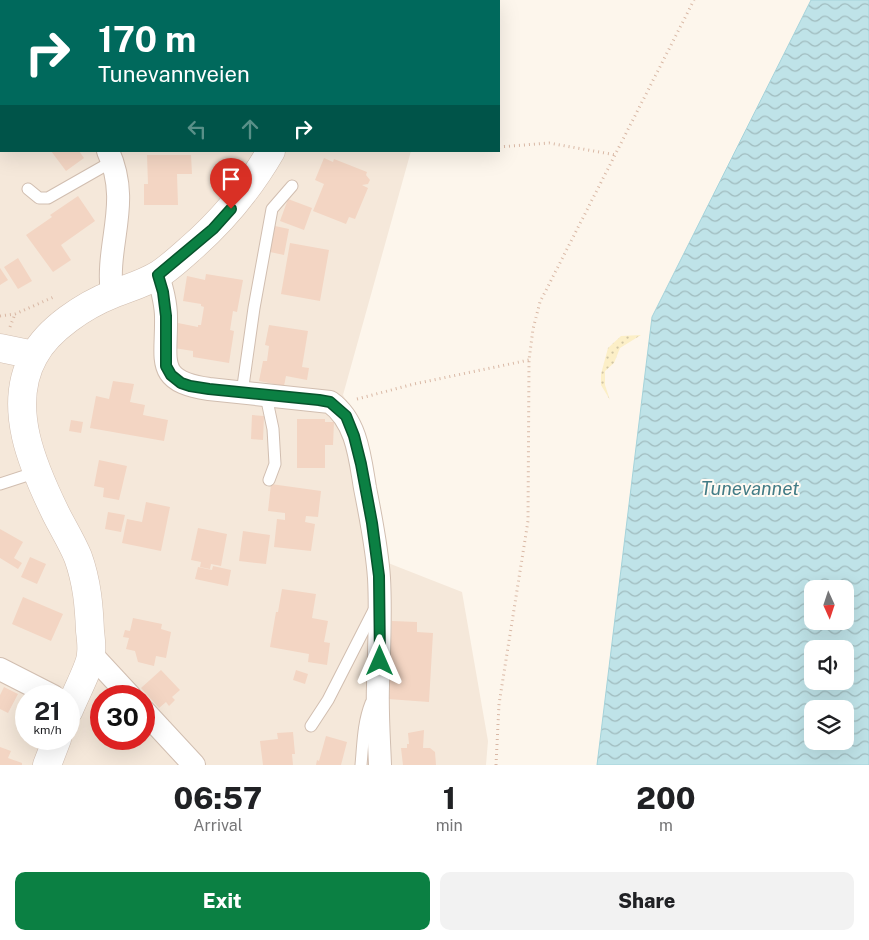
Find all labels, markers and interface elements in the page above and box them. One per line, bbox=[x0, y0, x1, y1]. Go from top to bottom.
text: 170 m bbox=[98, 19, 196, 60]
icon: right bbox=[15, 20, 80, 85]
text: Tunevannveien bbox=[98, 61, 250, 87]
icon: left bbox=[183, 115, 211, 143]
icon: ahead bbox=[236, 115, 264, 143]
icon: right bbox=[289, 115, 317, 143]
pin bbox=[210, 158, 252, 209]
icon: arrive bbox=[217, 165, 245, 193]
water label: Tunevannet bbox=[701, 477, 799, 499]
north arrow bbox=[804, 580, 854, 630]
map controls bbox=[804, 580, 854, 750]
position arrow bbox=[353, 634, 405, 686]
button: sound bbox=[804, 640, 854, 690]
speed limit sign: 30 bbox=[90, 685, 155, 750]
text: 21 bbox=[34, 696, 61, 726]
button: layers bbox=[804, 700, 854, 750]
text: km/h bbox=[33, 723, 62, 737]
text: 06:57 bbox=[174, 780, 262, 816]
text: 1 bbox=[443, 780, 456, 816]
text: 200 bbox=[636, 780, 695, 816]
text: Arrival bbox=[193, 816, 243, 835]
text: min bbox=[436, 816, 463, 835]
text: m bbox=[659, 816, 673, 835]
button: Exit bbox=[15, 872, 430, 930]
button: Share bbox=[440, 872, 854, 930]

